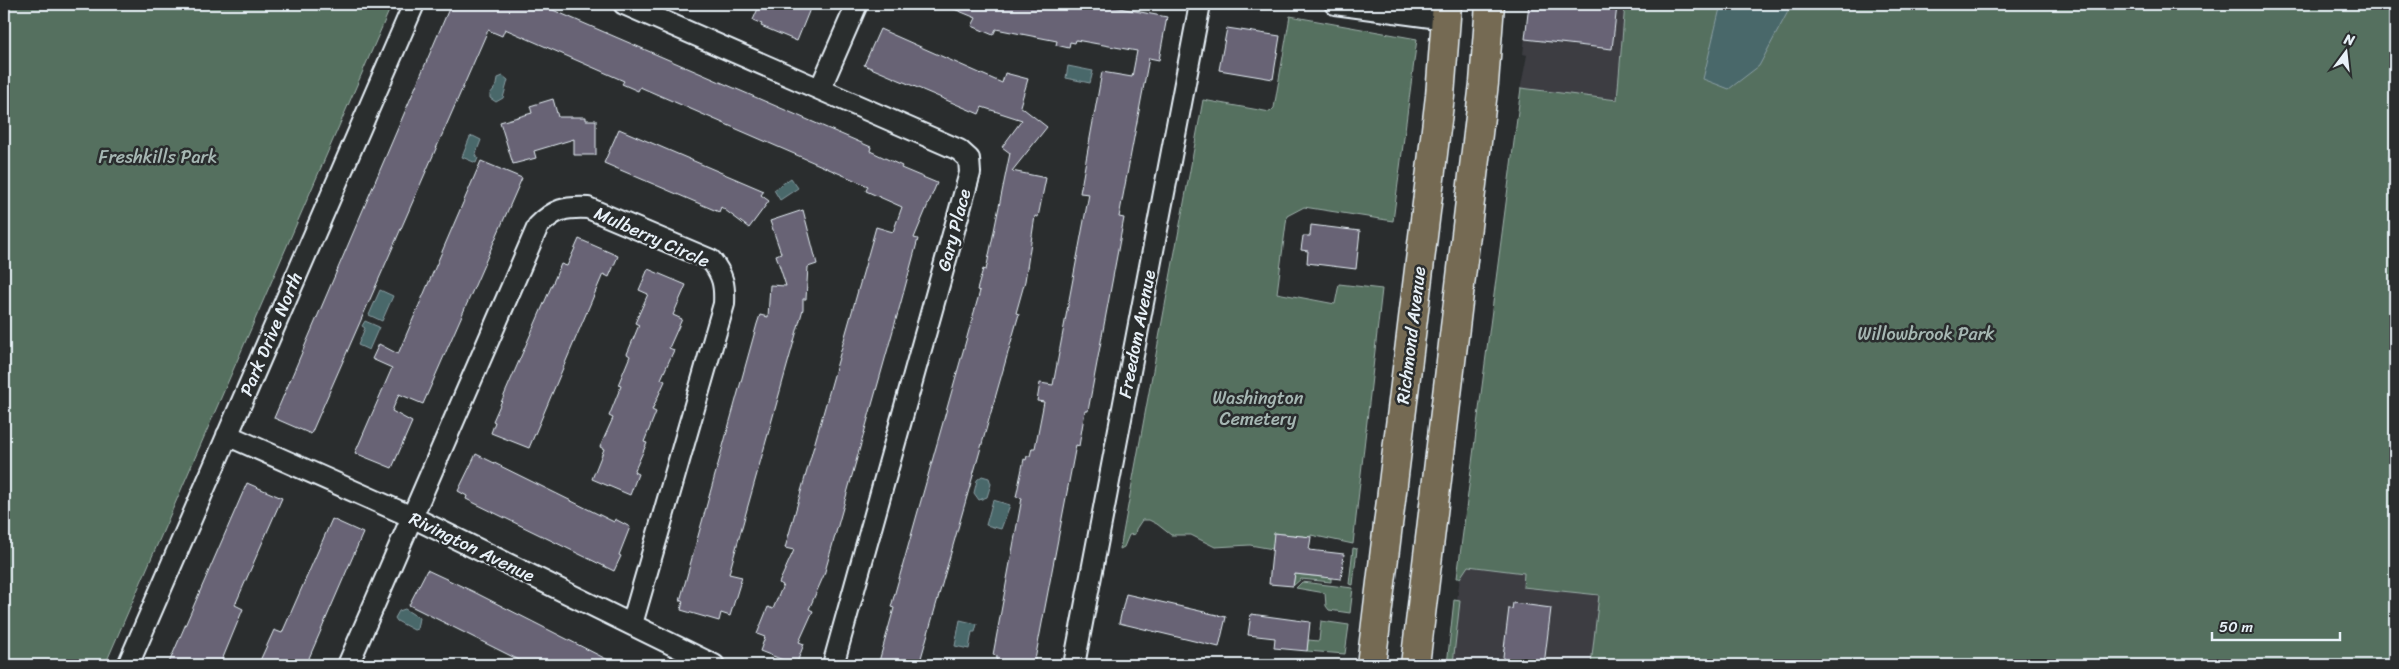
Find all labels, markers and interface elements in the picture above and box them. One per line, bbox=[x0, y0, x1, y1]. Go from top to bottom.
text: N bbox=[2340, 26, 2357, 53]
north arrow bbox=[2322, 28, 2372, 78]
park label: Freshkills Park bbox=[99, 141, 217, 173]
street label: Gary Place bbox=[928, 185, 980, 275]
street label: Mulberry Circle bbox=[589, 197, 715, 277]
street label: Richmond Avenue bbox=[1387, 264, 1435, 406]
street label: Park Drive North bbox=[230, 267, 312, 401]
street label: Freedom Avenue bbox=[1109, 267, 1165, 401]
park label: Willowbrook Park bbox=[1857, 318, 1995, 350]
park label: Washington Cemetery bbox=[1212, 382, 1304, 435]
street label: Rivington Avenue bbox=[404, 503, 541, 591]
scale bar bbox=[2212, 609, 2339, 641]
text: 50 m bbox=[2219, 614, 2254, 640]

